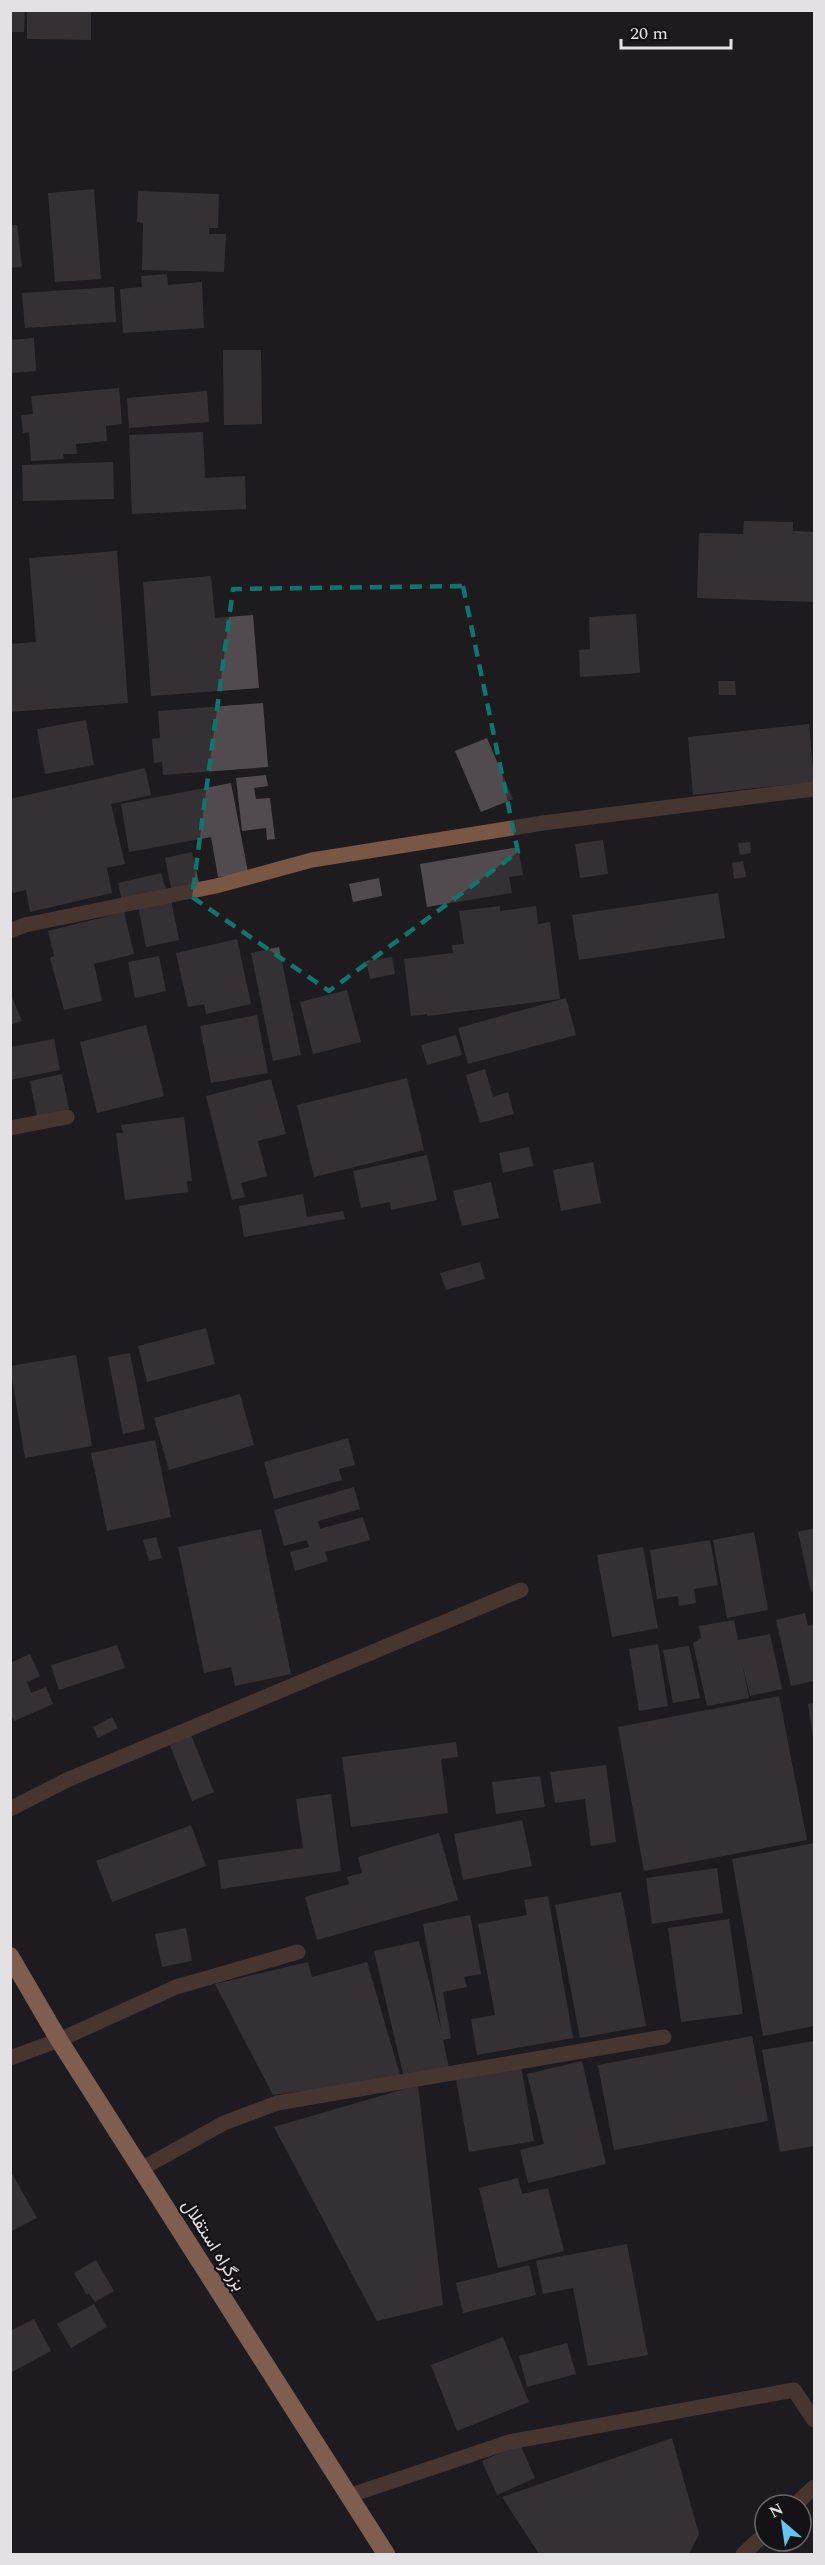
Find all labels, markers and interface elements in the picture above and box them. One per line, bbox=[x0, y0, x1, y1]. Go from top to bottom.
scale bar bbox=[621, 12, 730, 50]
text: 20 m bbox=[630, 20, 668, 47]
street label: بزرگراه استقلال bbox=[175, 2194, 253, 2296]
north arrow bbox=[753, 2493, 813, 2553]
text: N bbox=[765, 2497, 788, 2524]

